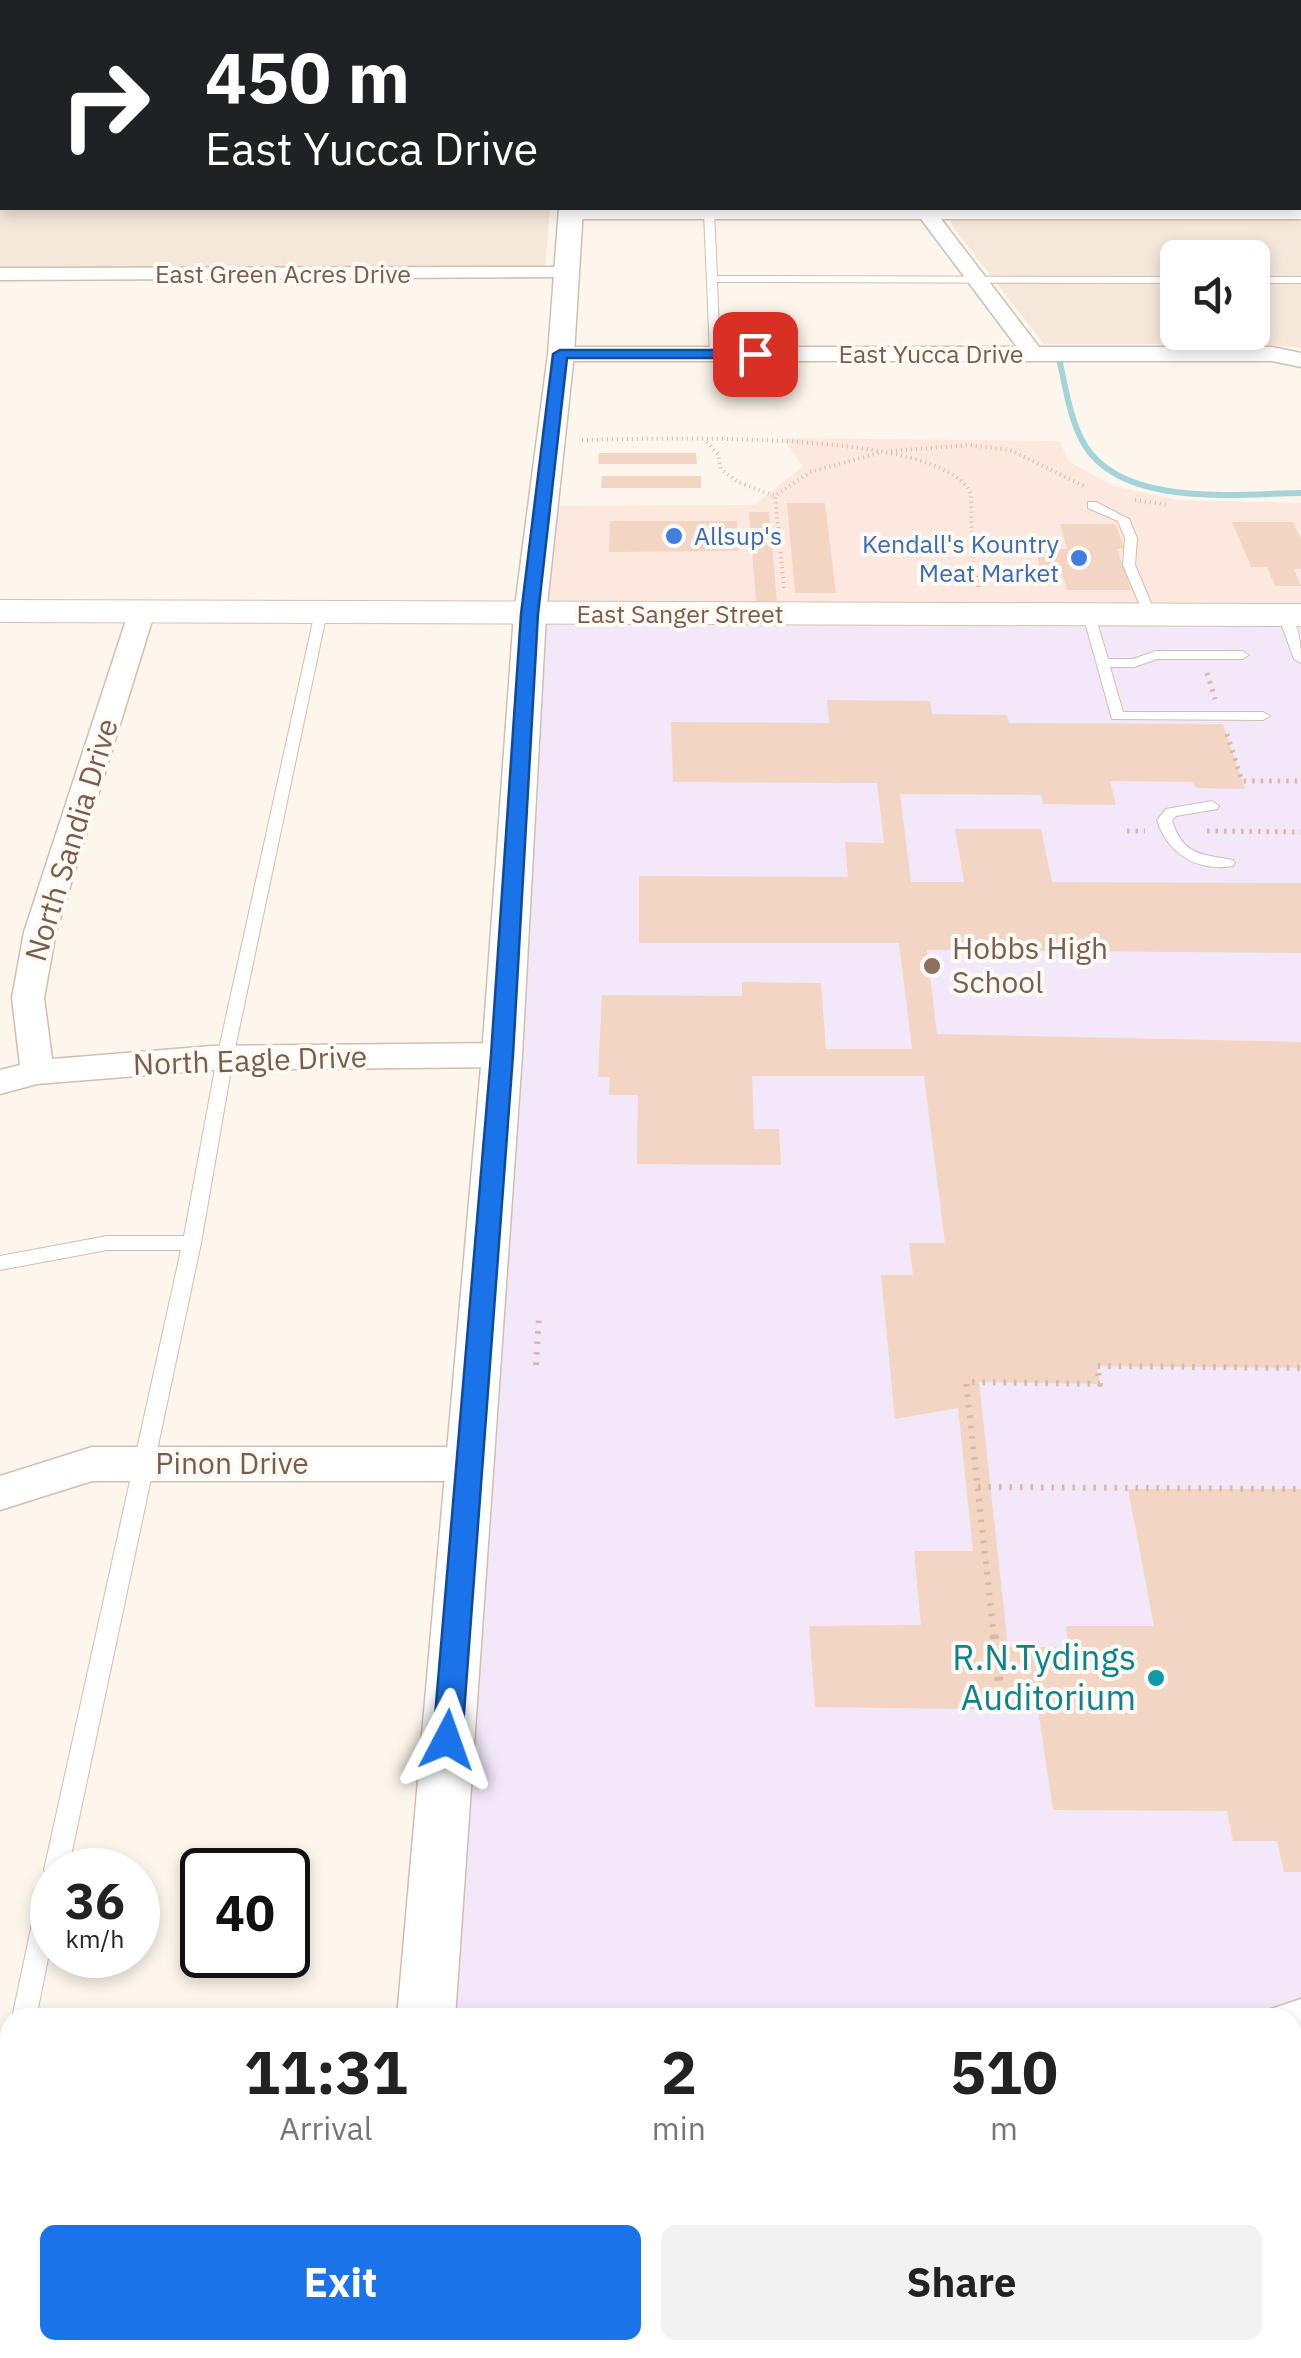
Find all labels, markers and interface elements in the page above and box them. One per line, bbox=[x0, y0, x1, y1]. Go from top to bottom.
text: 450 m bbox=[205, 31, 410, 122]
icon: right bbox=[40, 40, 170, 170]
text: East Yucca Drive bbox=[205, 119, 538, 177]
map controls bbox=[1160, 240, 1270, 350]
button: sound bbox=[1160, 240, 1270, 350]
street label: East Green Acres Drive bbox=[155, 257, 411, 290]
pin bbox=[713, 312, 798, 397]
icon: arrive bbox=[728, 327, 783, 382]
street label: East Yucca Drive bbox=[838, 337, 1024, 370]
place label: Allsup's bbox=[694, 519, 782, 552]
marker: Allsup's bbox=[663, 525, 685, 547]
place label: Kendall's Kountry Meat Market bbox=[862, 527, 1060, 589]
marker: Kendall's Kountry Meat Market bbox=[1068, 547, 1090, 569]
street label: East Sanger Street bbox=[576, 597, 784, 630]
street label: North Sandia Drive bbox=[15, 713, 126, 966]
place label: Hobbs High School bbox=[952, 928, 1108, 1001]
marker: Hobbs High School bbox=[921, 955, 943, 977]
street label: North Eagle Drive bbox=[132, 1036, 368, 1083]
street label: Pinon Drive bbox=[155, 1443, 309, 1482]
place label: R.N.Tydings Auditorium bbox=[952, 1634, 1136, 1720]
marker: R.N.Tydings Auditorium bbox=[1145, 1667, 1167, 1689]
position arrow bbox=[395, 1688, 499, 1792]
speed limit sign: 40 bbox=[180, 1848, 310, 1978]
text: 36 bbox=[65, 1868, 125, 1933]
text: km/h bbox=[66, 1922, 124, 1955]
text: 11:31 bbox=[244, 2032, 408, 2111]
text: 2 bbox=[661, 2032, 697, 2111]
text: 510 bbox=[950, 2032, 1058, 2111]
text: Arrival bbox=[279, 2107, 373, 2149]
text: min bbox=[652, 2107, 706, 2149]
text: m bbox=[990, 2107, 1018, 2149]
button: Exit bbox=[40, 2225, 641, 2340]
button: Share bbox=[661, 2225, 1262, 2340]

